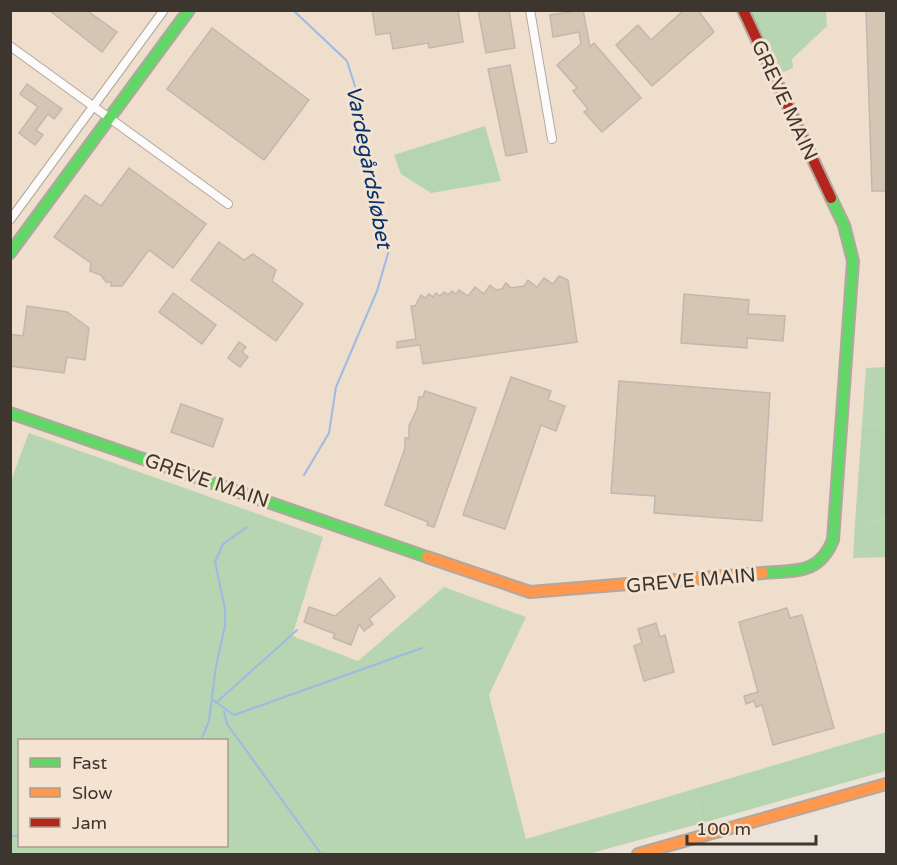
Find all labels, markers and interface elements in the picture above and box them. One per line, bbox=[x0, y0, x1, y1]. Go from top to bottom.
street label: GREVE MAIN bbox=[746, 36, 822, 164]
water label: Vardegårdsløbet bbox=[340, 84, 397, 253]
street label: GREVE MAIN bbox=[141, 448, 272, 513]
street label: GREVE MAIN bbox=[625, 563, 757, 599]
legend bbox=[18, 739, 228, 847]
text: Fast bbox=[72, 752, 107, 774]
text: Slow bbox=[72, 782, 113, 804]
scale bar bbox=[687, 808, 816, 846]
text: Jam bbox=[72, 812, 107, 834]
text: 100 m bbox=[696, 818, 751, 840]

